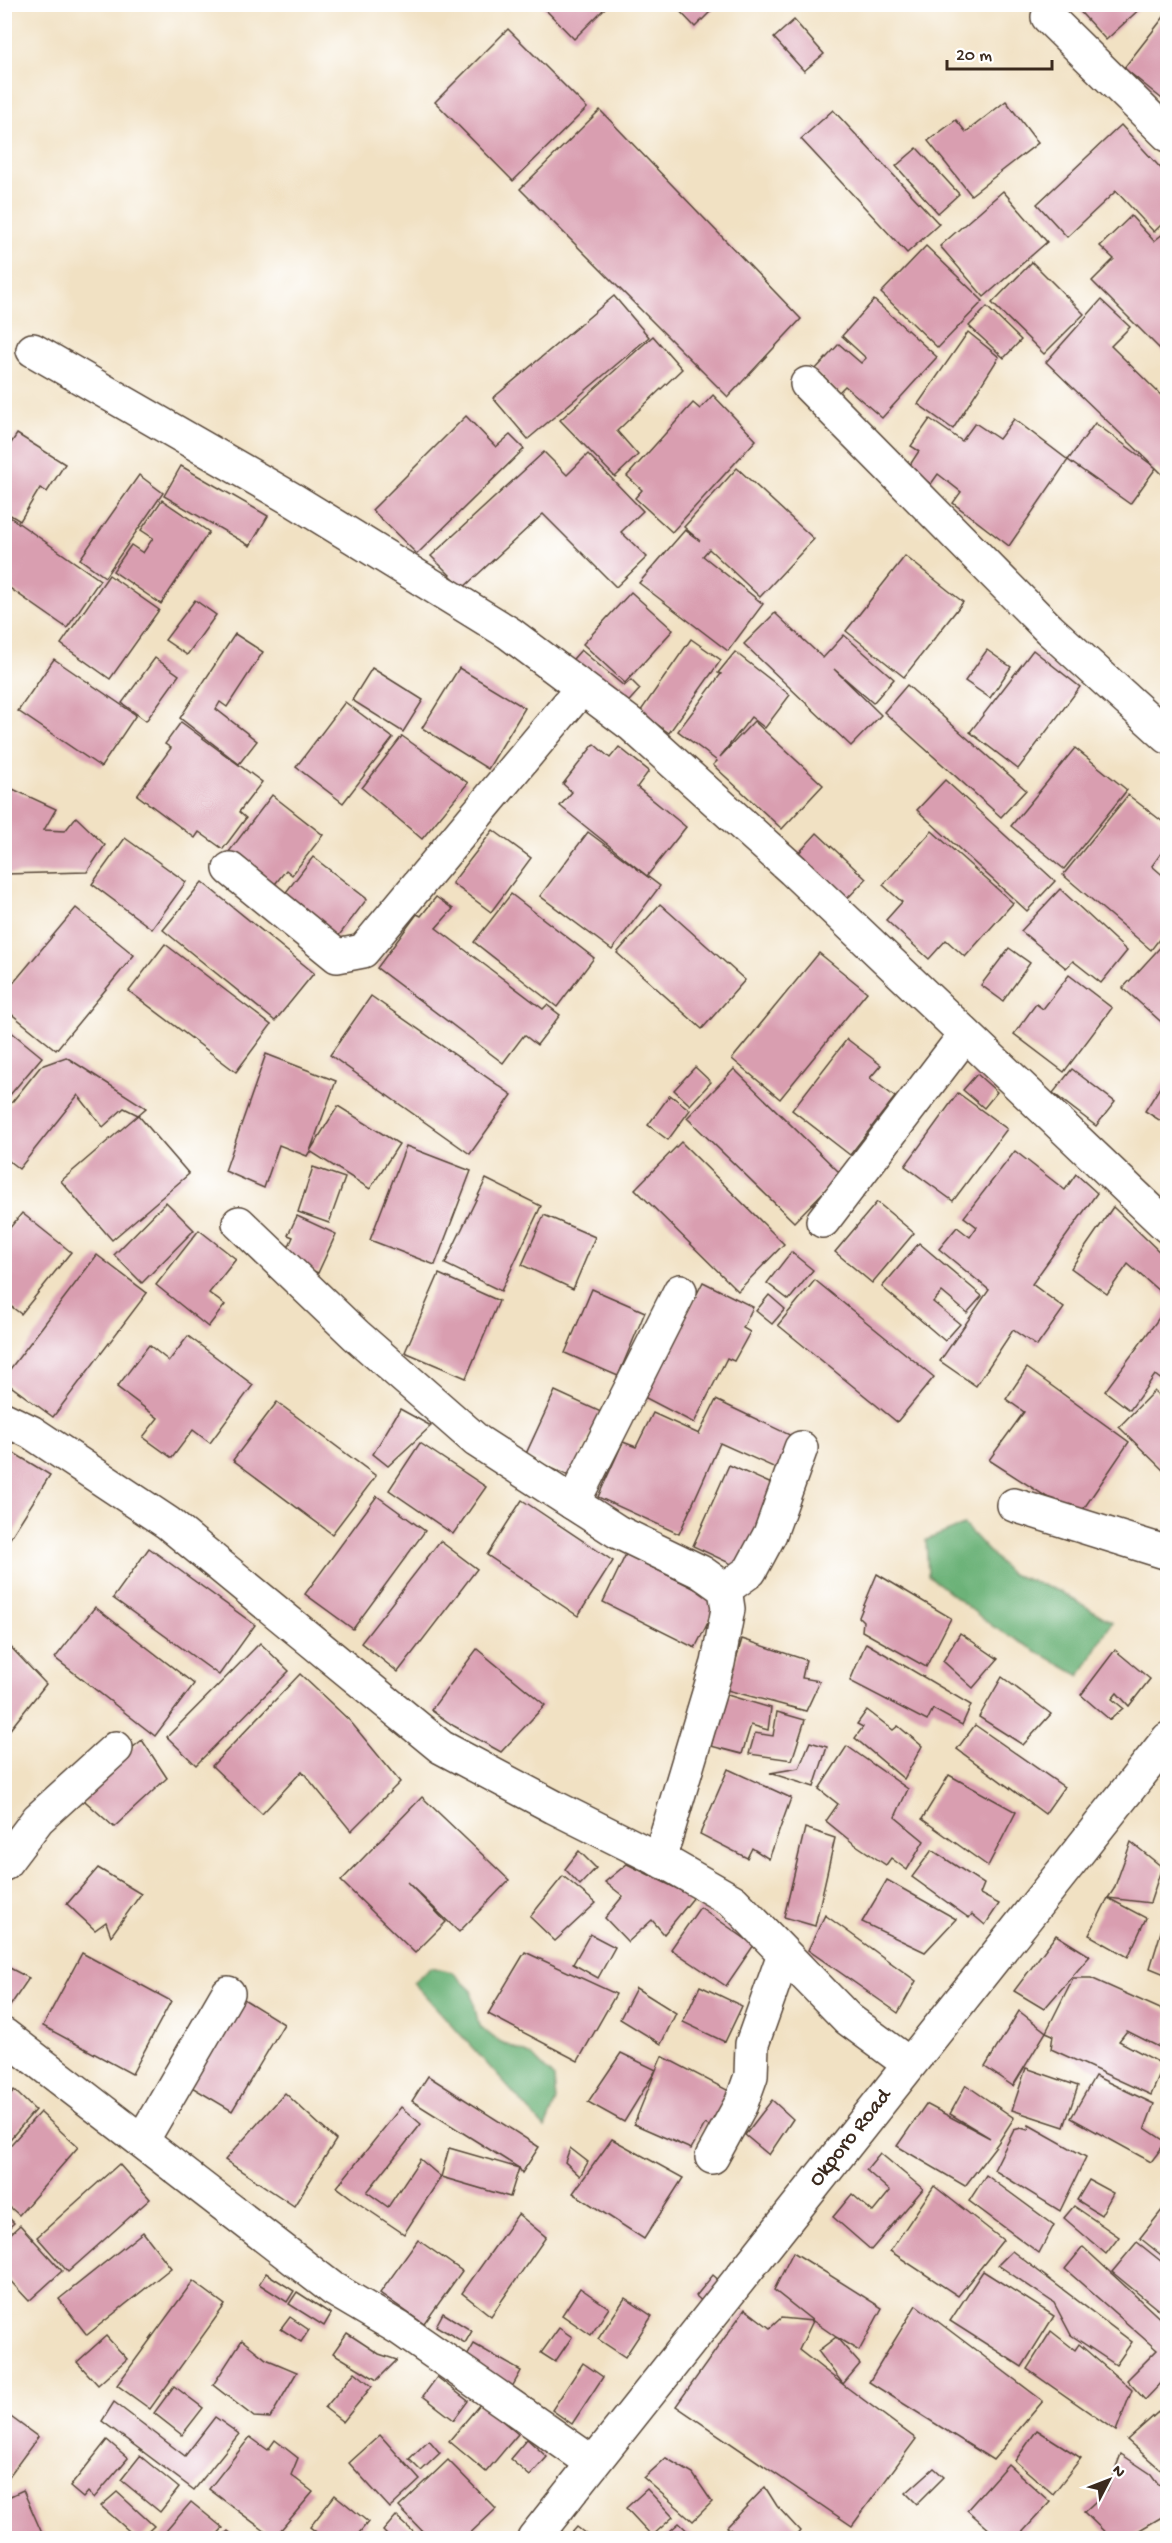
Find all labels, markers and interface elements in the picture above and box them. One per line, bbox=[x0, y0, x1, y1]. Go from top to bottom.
scale bar bbox=[947, 33, 1052, 71]
text: 20 m bbox=[956, 46, 992, 67]
street label: Okporo Road bbox=[804, 2083, 899, 2193]
north arrow bbox=[1079, 2450, 1139, 2510]
text: N bbox=[1107, 2462, 1128, 2483]

